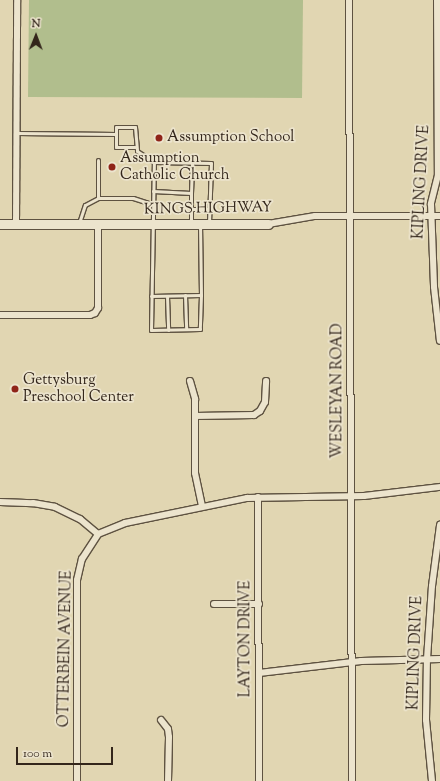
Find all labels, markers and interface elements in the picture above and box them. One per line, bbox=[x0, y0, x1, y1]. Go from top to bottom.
north arrow bbox=[16, 16, 56, 56]
text: N bbox=[32, 16, 41, 32]
street label: KIPLING DRIVE bbox=[410, 124, 434, 240]
place label: Assumption School bbox=[167, 129, 295, 147]
marker: Assumption School bbox=[154, 133, 164, 143]
place label: Assumption Catholic Church bbox=[120, 149, 229, 184]
marker: Assumption Catholic Church bbox=[107, 162, 117, 172]
street label: KINGS HIGHWAY bbox=[144, 199, 272, 219]
street label: WESLEYAN ROAD bbox=[329, 323, 347, 459]
place label: Gettysburg Preschool Center bbox=[23, 371, 134, 406]
marker: Gettysburg Preschool Center bbox=[10, 384, 20, 394]
street label: OTTERBEIN AVENUE bbox=[56, 570, 76, 728]
street label: LAYTON DRIVE bbox=[237, 581, 255, 697]
street label: KIPLING DRIVE bbox=[405, 596, 427, 710]
scale bar bbox=[18, 739, 115, 765]
text: 100 m bbox=[23, 745, 52, 763]

